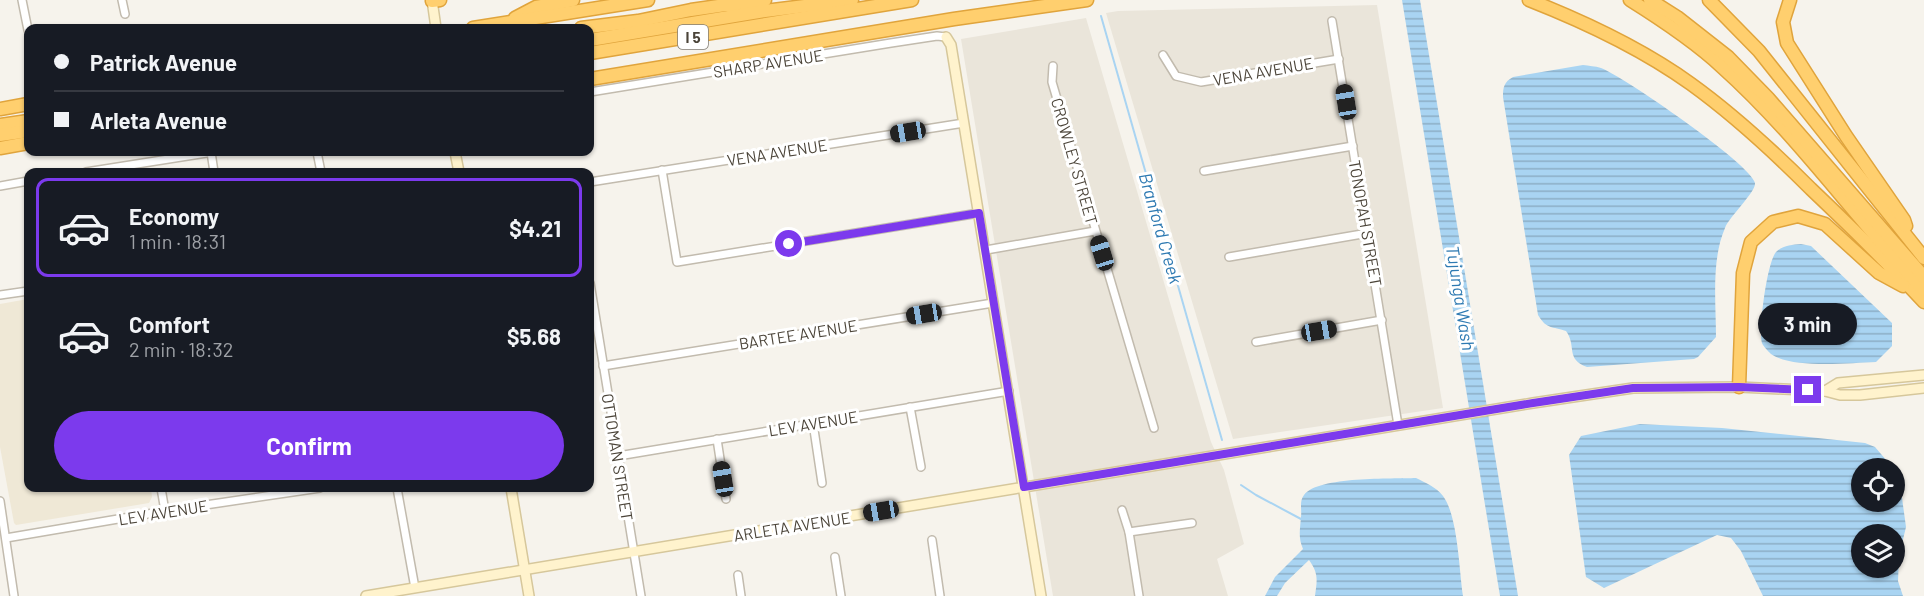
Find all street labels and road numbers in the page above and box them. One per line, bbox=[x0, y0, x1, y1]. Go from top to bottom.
road number: I 5 bbox=[678, 25, 708, 49]
street label: SHARP AVENUE bbox=[712, 45, 824, 81]
street label: VENA AVENUE bbox=[1211, 53, 1315, 89]
street label: CROWLEY STREET bbox=[1048, 96, 1102, 226]
street label: VENA AVENUE bbox=[725, 135, 829, 169]
street label: TONOPAH STREET bbox=[1346, 158, 1386, 288]
street label: BARTEE AVENUE bbox=[737, 315, 859, 353]
street label: OTTOMAN STREET bbox=[599, 392, 637, 522]
street label: LEV AVENUE bbox=[767, 407, 859, 439]
street label: LEV AVENUE bbox=[117, 496, 209, 528]
street label: ARLETA AVENUE bbox=[732, 507, 852, 545]

